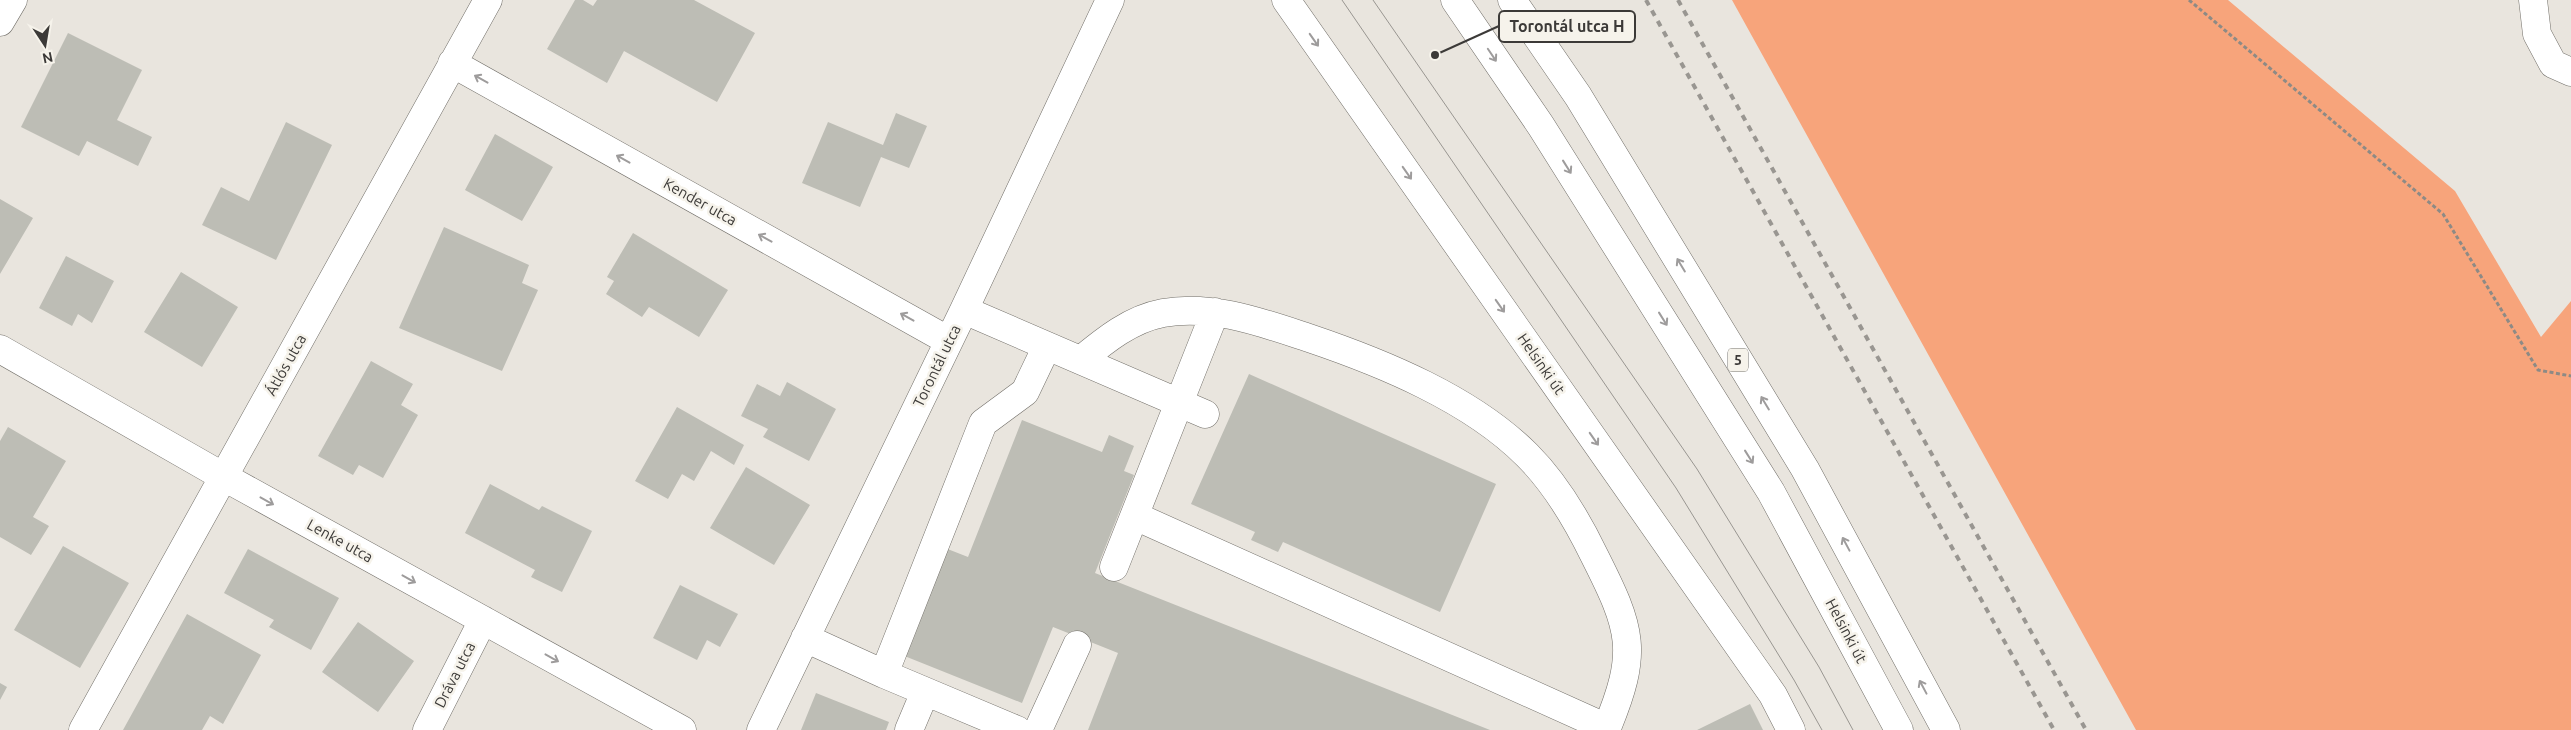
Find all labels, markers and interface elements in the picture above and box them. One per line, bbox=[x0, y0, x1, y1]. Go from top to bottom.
callout: Torontál utca H bbox=[1499, 11, 1635, 42]
text: Torontál utca H bbox=[1509, 17, 1625, 35]
north arrow bbox=[20, 20, 70, 70]
one-way arrow bbox=[1309, 33, 1319, 47]
one-way arrow bbox=[1487, 47, 1497, 61]
text: N bbox=[41, 49, 54, 67]
one-way arrow bbox=[474, 74, 489, 84]
one-way arrow bbox=[616, 153, 631, 163]
one-way arrow bbox=[1562, 159, 1572, 173]
one-way arrow bbox=[1402, 166, 1412, 180]
street label: Kender utca bbox=[661, 174, 740, 229]
one-way arrow bbox=[757, 233, 772, 243]
one-way arrow bbox=[1675, 258, 1685, 272]
one-way arrow bbox=[1495, 299, 1505, 313]
one-way arrow bbox=[899, 312, 914, 322]
one-way arrow bbox=[1658, 312, 1668, 326]
street label: Torontál utca bbox=[909, 322, 964, 410]
street label: Helsinki út bbox=[1514, 330, 1569, 398]
street label: Átlós utca bbox=[262, 331, 309, 398]
road number: 5 bbox=[1728, 348, 1748, 372]
one-way arrow bbox=[1759, 397, 1769, 411]
one-way arrow bbox=[1589, 432, 1599, 446]
one-way arrow bbox=[1743, 450, 1754, 464]
one-way arrow bbox=[259, 496, 274, 506]
street label: Lenke utca bbox=[304, 516, 376, 566]
one-way arrow bbox=[1841, 537, 1851, 552]
one-way arrow bbox=[402, 575, 416, 585]
street label: Helsinki út bbox=[1822, 596, 1871, 666]
street label: Dráva utca bbox=[431, 639, 478, 710]
one-way arrow bbox=[544, 653, 559, 663]
one-way arrow bbox=[1918, 680, 1927, 695]

